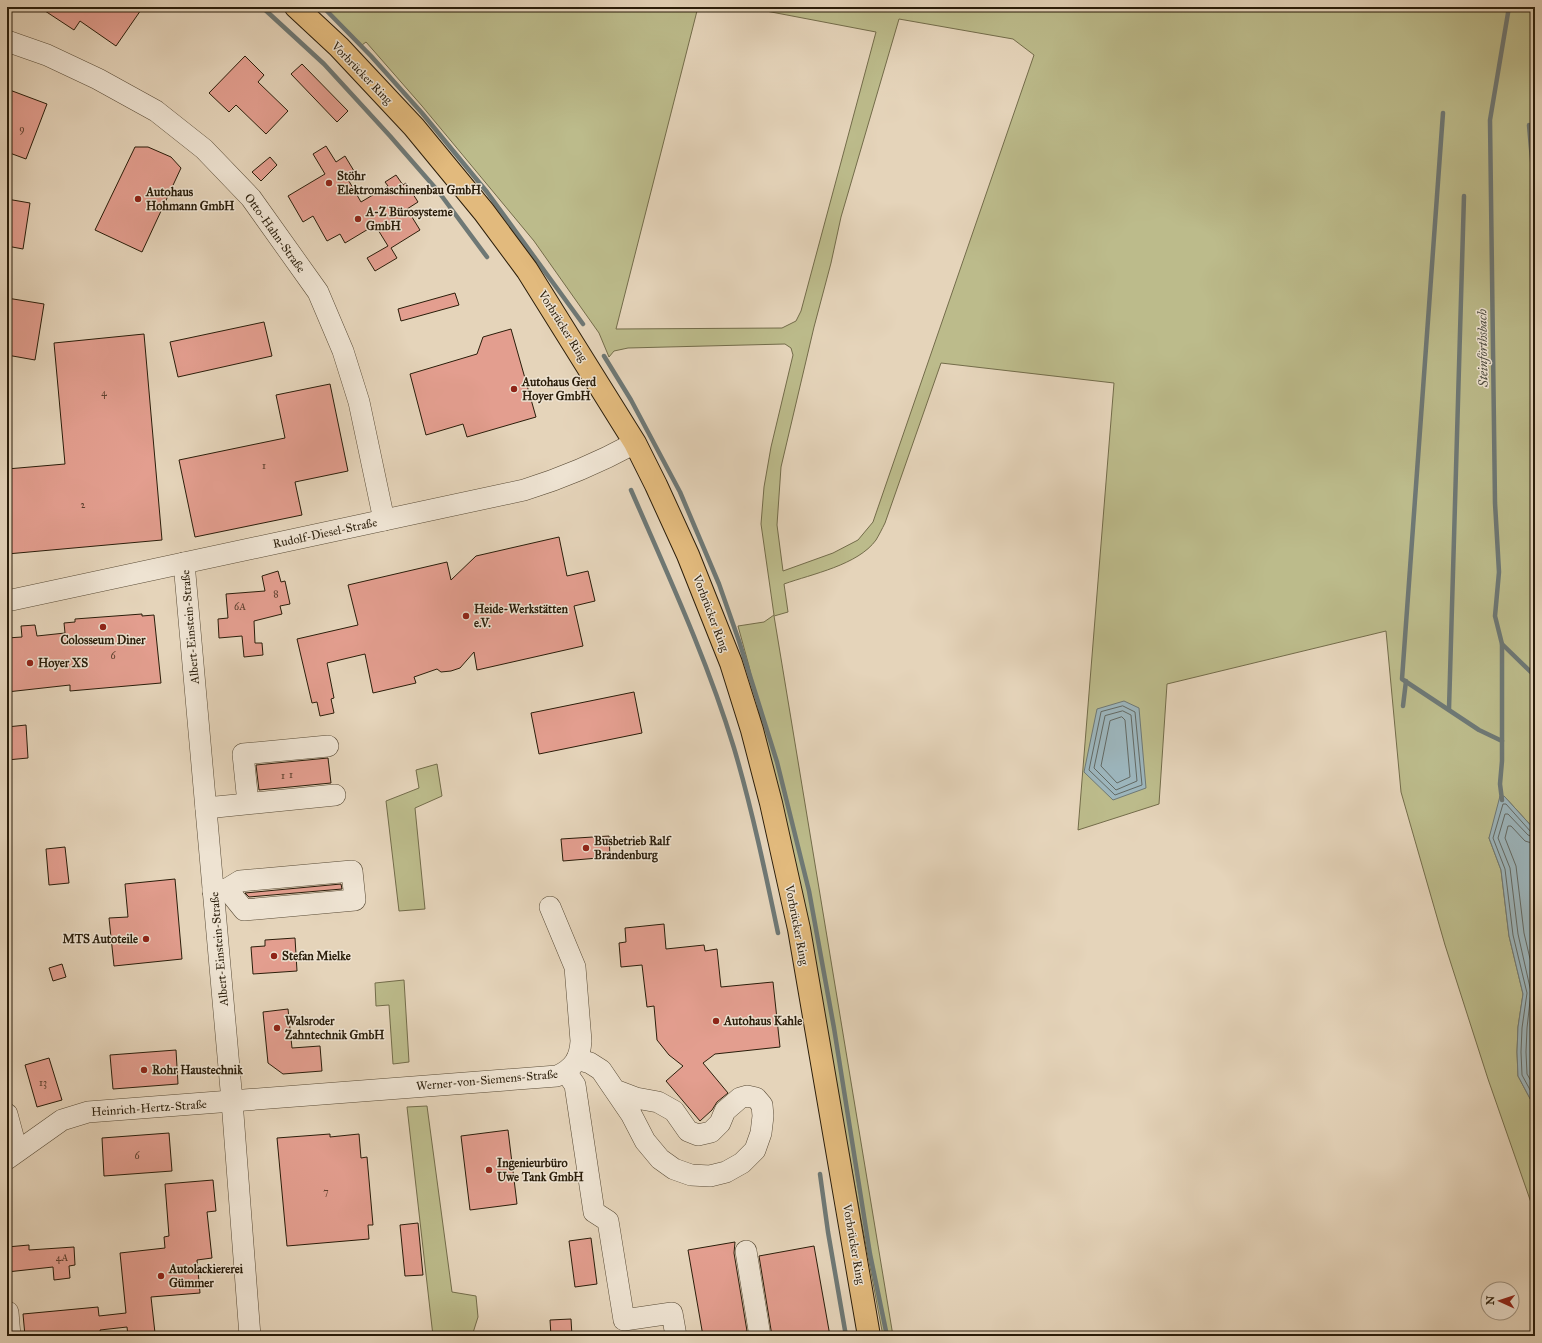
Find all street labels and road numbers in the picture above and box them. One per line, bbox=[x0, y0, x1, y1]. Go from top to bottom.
street label: Vorbrücker Ring bbox=[327, 38, 396, 108]
street label: Otto-Hahn-Straße bbox=[242, 191, 308, 275]
street label: Vorbrücker Ring bbox=[534, 287, 591, 365]
street label: Rudolf-Diesel-Straße bbox=[272, 515, 378, 551]
street label: Albert-Einstein-Straße bbox=[178, 569, 202, 686]
street label: Vorbrücker Ring bbox=[689, 572, 732, 654]
street label: Vorbrücker Ring bbox=[781, 883, 812, 967]
street label: Albert-Einstein-Straße bbox=[207, 891, 231, 1008]
street label: Werner-von-Siemens-Straße bbox=[415, 1067, 559, 1093]
street label: Heinrich-Hertz-Straße bbox=[91, 1097, 207, 1119]
street label: Vorbrücker Ring bbox=[839, 1202, 868, 1286]

